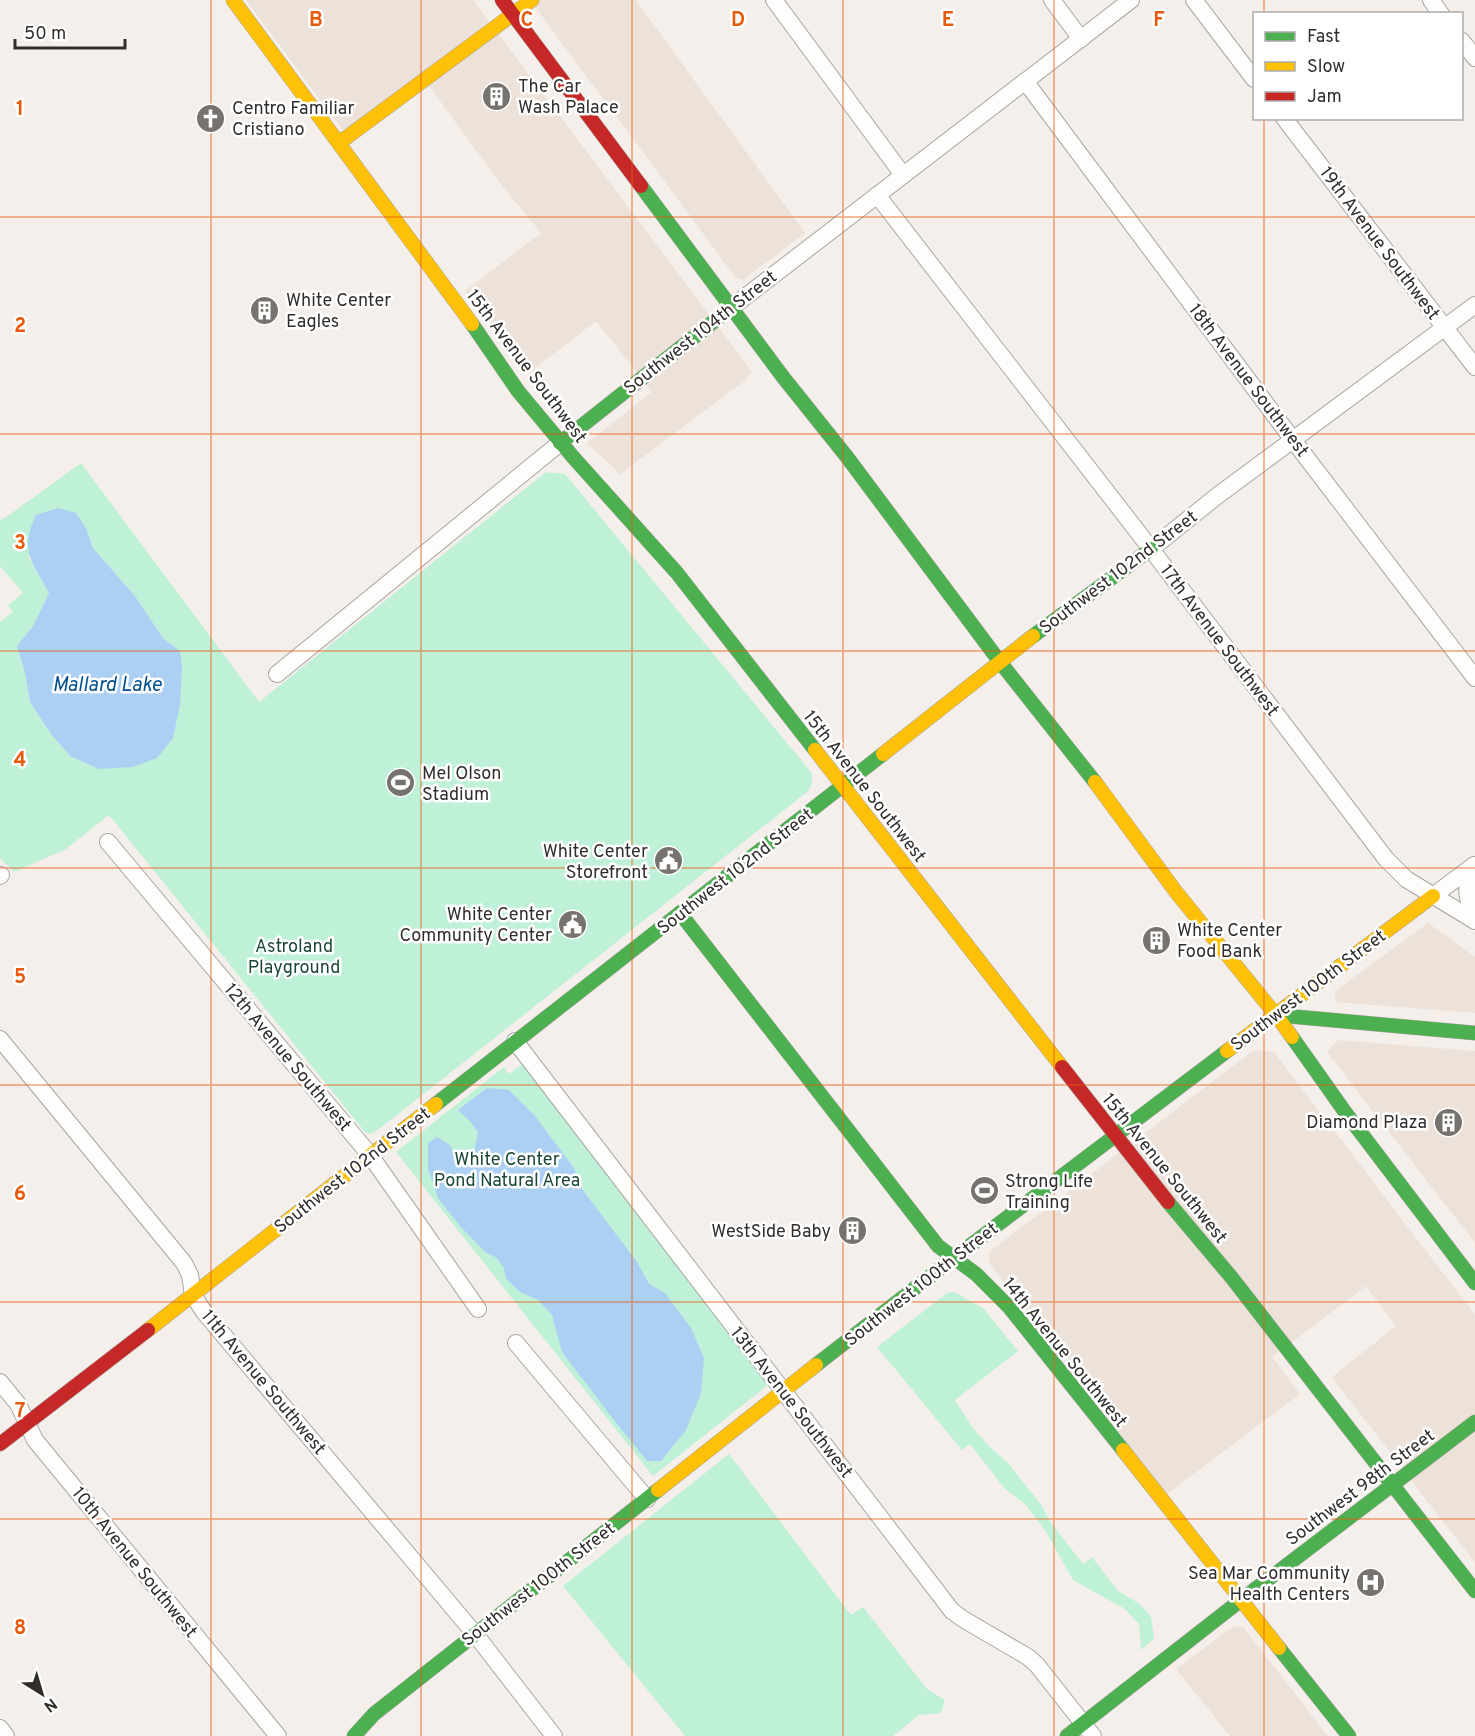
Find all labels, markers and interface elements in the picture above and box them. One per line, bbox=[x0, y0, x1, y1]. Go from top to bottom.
text: B bbox=[309, 8, 323, 34]
text: C bbox=[521, 8, 533, 34]
text: D bbox=[731, 8, 745, 34]
text: E bbox=[942, 8, 954, 34]
text: F bbox=[1153, 8, 1165, 34]
scale bar bbox=[15, 12, 124, 50]
legend bbox=[1253, 12, 1463, 120]
text: 50 m bbox=[24, 23, 66, 46]
text: Fast bbox=[1307, 26, 1340, 49]
text: Slow bbox=[1307, 56, 1345, 79]
place label: The Car Wash Palace bbox=[518, 76, 619, 120]
building icon: The Car Wash Palace bbox=[481, 80, 513, 112]
text: Jam bbox=[1307, 86, 1342, 109]
text: 1 bbox=[16, 97, 24, 123]
place label: Centro Familiar Cristiano bbox=[232, 98, 355, 142]
church icon: Centro Familiar Cristiano bbox=[195, 102, 227, 134]
street label: 19th Avenue Southwest bbox=[1314, 163, 1444, 325]
street label: Southwest 104th Street bbox=[620, 266, 782, 400]
street label: 15th Avenue Southwest bbox=[460, 285, 591, 448]
place label: White Center Eagles bbox=[286, 290, 391, 334]
building icon: White Center Eagles bbox=[249, 294, 281, 326]
street label: 18th Avenue Southwest bbox=[1183, 300, 1313, 462]
text: 2 bbox=[14, 314, 26, 340]
street label: Southwest 102nd Street bbox=[1035, 506, 1203, 640]
text: 3 bbox=[14, 531, 26, 557]
street label: 17th Avenue Southwest bbox=[1154, 560, 1283, 721]
water label: Mallard Lake bbox=[52, 673, 162, 699]
street label: 15th Avenue Southwest bbox=[797, 706, 930, 868]
text: 4 bbox=[14, 748, 26, 774]
place label: Mel Olson Stadium bbox=[422, 763, 501, 807]
sports icon: Mel Olson Stadium bbox=[385, 767, 417, 799]
street label: Southwest 102nd Street bbox=[653, 804, 819, 940]
place label: White Center Storefront bbox=[543, 841, 648, 885]
public building icon: White Center Storefront bbox=[653, 845, 685, 877]
place label: White Center Community Center bbox=[399, 904, 552, 948]
public building icon: White Center Community Center bbox=[557, 908, 589, 940]
place label: White Center Food Bank bbox=[1177, 920, 1282, 964]
building icon: White Center Food Bank bbox=[1140, 924, 1172, 956]
street label: Southwest 100th Street bbox=[1227, 925, 1391, 1057]
park label: Astroland Playground bbox=[248, 936, 340, 980]
text: 5 bbox=[14, 965, 26, 991]
street label: 12th Avenue Southwest bbox=[218, 979, 356, 1137]
street label: 15th Avenue Southwest bbox=[1096, 1089, 1232, 1249]
street label: Southwest 102nd Street bbox=[270, 1103, 436, 1239]
building icon: Diamond Plaza bbox=[1432, 1106, 1464, 1138]
place label: Diamond Plaza bbox=[1306, 1112, 1427, 1135]
park label: White Center Pond Natural Area bbox=[434, 1149, 580, 1193]
place label: Strong Life Training bbox=[1005, 1171, 1093, 1215]
sports icon: Strong Life Training bbox=[968, 1175, 1000, 1207]
text: 6 bbox=[14, 1182, 26, 1208]
building icon: WestSide Baby bbox=[836, 1215, 868, 1247]
street label: Southwest 100th Street bbox=[841, 1218, 1003, 1352]
place label: WestSide Baby bbox=[711, 1221, 831, 1244]
street label: 14th Avenue Southwest bbox=[996, 1273, 1131, 1433]
street label: 11th Avenue Southwest bbox=[195, 1306, 330, 1460]
street label: 13th Avenue Southwest bbox=[724, 1323, 857, 1483]
text: 7 bbox=[15, 1399, 25, 1425]
street label: Southwest 98th Street bbox=[1282, 1425, 1440, 1552]
street label: 10th Avenue Southwest bbox=[66, 1483, 202, 1643]
street label: Southwest 100th Street bbox=[458, 1518, 620, 1652]
place label: Sea Mar Community Health Centers bbox=[1188, 1563, 1350, 1607]
hospital icon: Sea Mar Community Health Centers bbox=[1355, 1567, 1387, 1599]
text: 8 bbox=[14, 1616, 26, 1642]
north arrow bbox=[12, 1664, 72, 1724]
text: N bbox=[39, 1693, 60, 1716]

